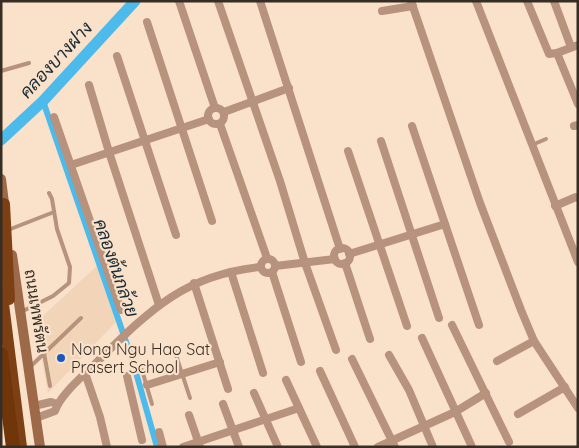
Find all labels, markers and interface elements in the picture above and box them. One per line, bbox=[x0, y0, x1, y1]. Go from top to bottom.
water label: คลองบางฝาง bbox=[14, 16, 97, 103]
water label: คลองต้นกล้วย bbox=[89, 216, 144, 320]
street label: ถนนเทพรัตน bbox=[21, 268, 53, 354]
place label: Nong Ngu Hao Sat Prasert School bbox=[71, 339, 210, 377]
marker: Nong Ngu Hao Sat Prasert School bbox=[55, 352, 67, 364]

